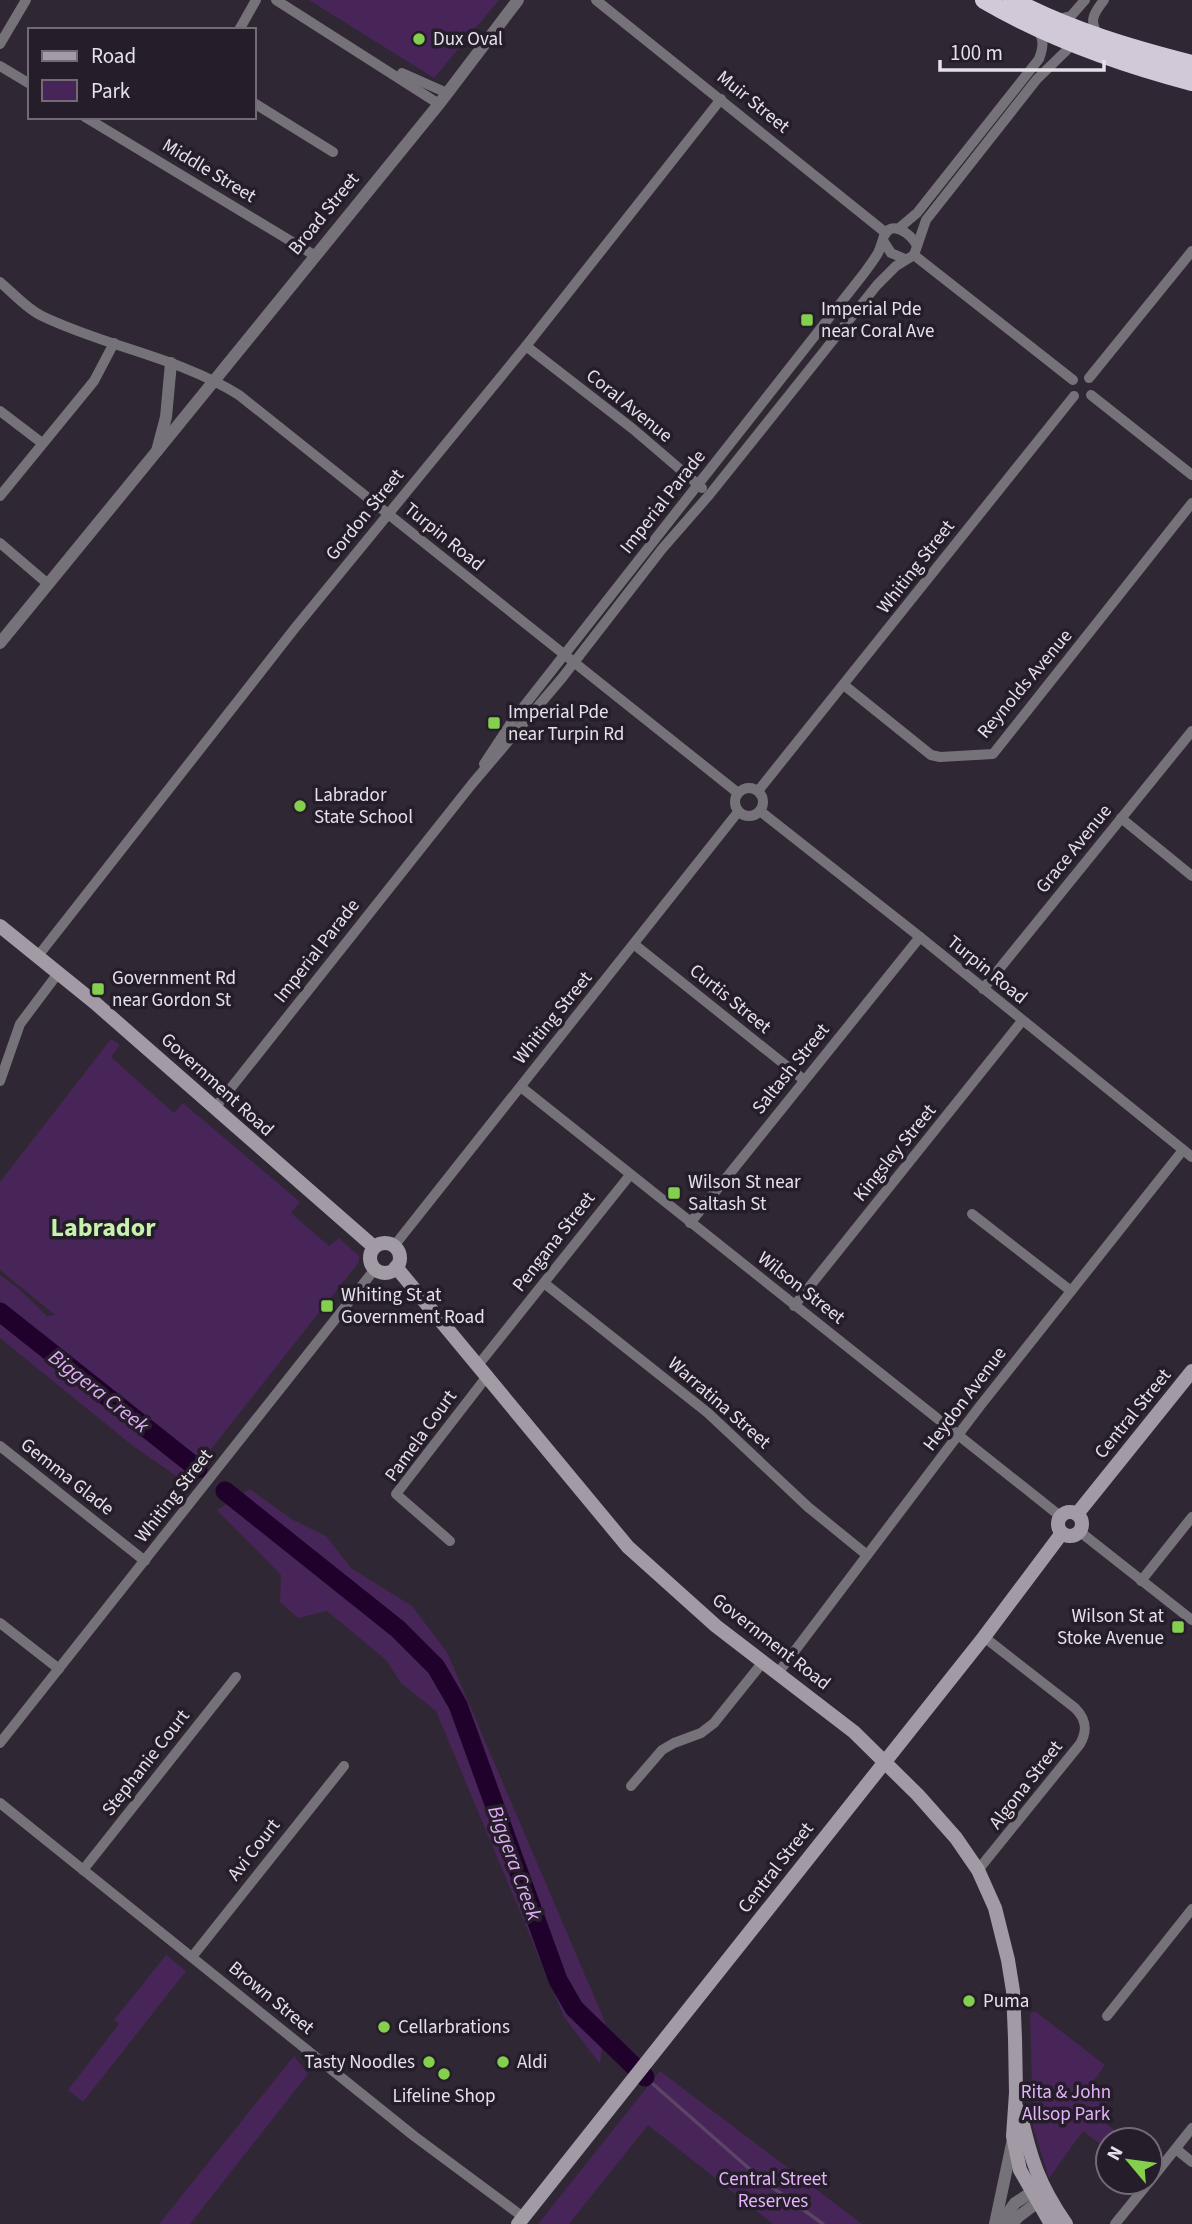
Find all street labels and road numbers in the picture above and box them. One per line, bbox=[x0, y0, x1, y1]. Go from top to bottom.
street label: Muir Street bbox=[711, 64, 796, 140]
street label: Middle Street bbox=[157, 132, 262, 210]
street label: Broad Street bbox=[282, 167, 366, 261]
street label: Coral Avenue bbox=[580, 363, 678, 449]
street label: Imperial Parade bbox=[614, 444, 712, 560]
street label: Gordon Street bbox=[320, 463, 411, 567]
street label: Turpin Road bbox=[398, 496, 490, 578]
street label: Whiting Street bbox=[871, 514, 962, 620]
street label: Reynolds Avenue bbox=[971, 623, 1079, 745]
street label: Grace Avenue bbox=[1030, 799, 1118, 899]
street label: Imperial Parade bbox=[268, 893, 366, 1009]
street label: Turpin Road bbox=[941, 929, 1033, 1011]
street label: Curtis Street bbox=[683, 958, 777, 1041]
street label: Whiting Street bbox=[507, 965, 599, 1070]
street label: Saltash Street bbox=[746, 1017, 836, 1120]
street label: Government Road bbox=[155, 1027, 279, 1143]
street label: Kingsley Street bbox=[847, 1098, 943, 1207]
street label: Pengana Street bbox=[506, 1186, 602, 1298]
street label: Wilson Street bbox=[752, 1245, 851, 1331]
street label: Heydon Avenue bbox=[917, 1341, 1013, 1457]
street label: Warratina Street bbox=[662, 1351, 777, 1456]
street label: Central Street bbox=[1088, 1363, 1178, 1465]
street label: Pamela Court bbox=[379, 1384, 464, 1487]
street label: Gemma Glade bbox=[15, 1432, 119, 1522]
street label: Whiting Street bbox=[129, 1443, 220, 1549]
street label: Government Road bbox=[706, 1587, 836, 1697]
street label: Stephanie Court bbox=[96, 1704, 197, 1822]
street label: Algona Street bbox=[983, 1734, 1070, 1835]
street label: Avi Court bbox=[221, 1813, 287, 1887]
street label: Central Street bbox=[732, 1816, 821, 1919]
street label: Brown Street bbox=[222, 1955, 320, 2041]

